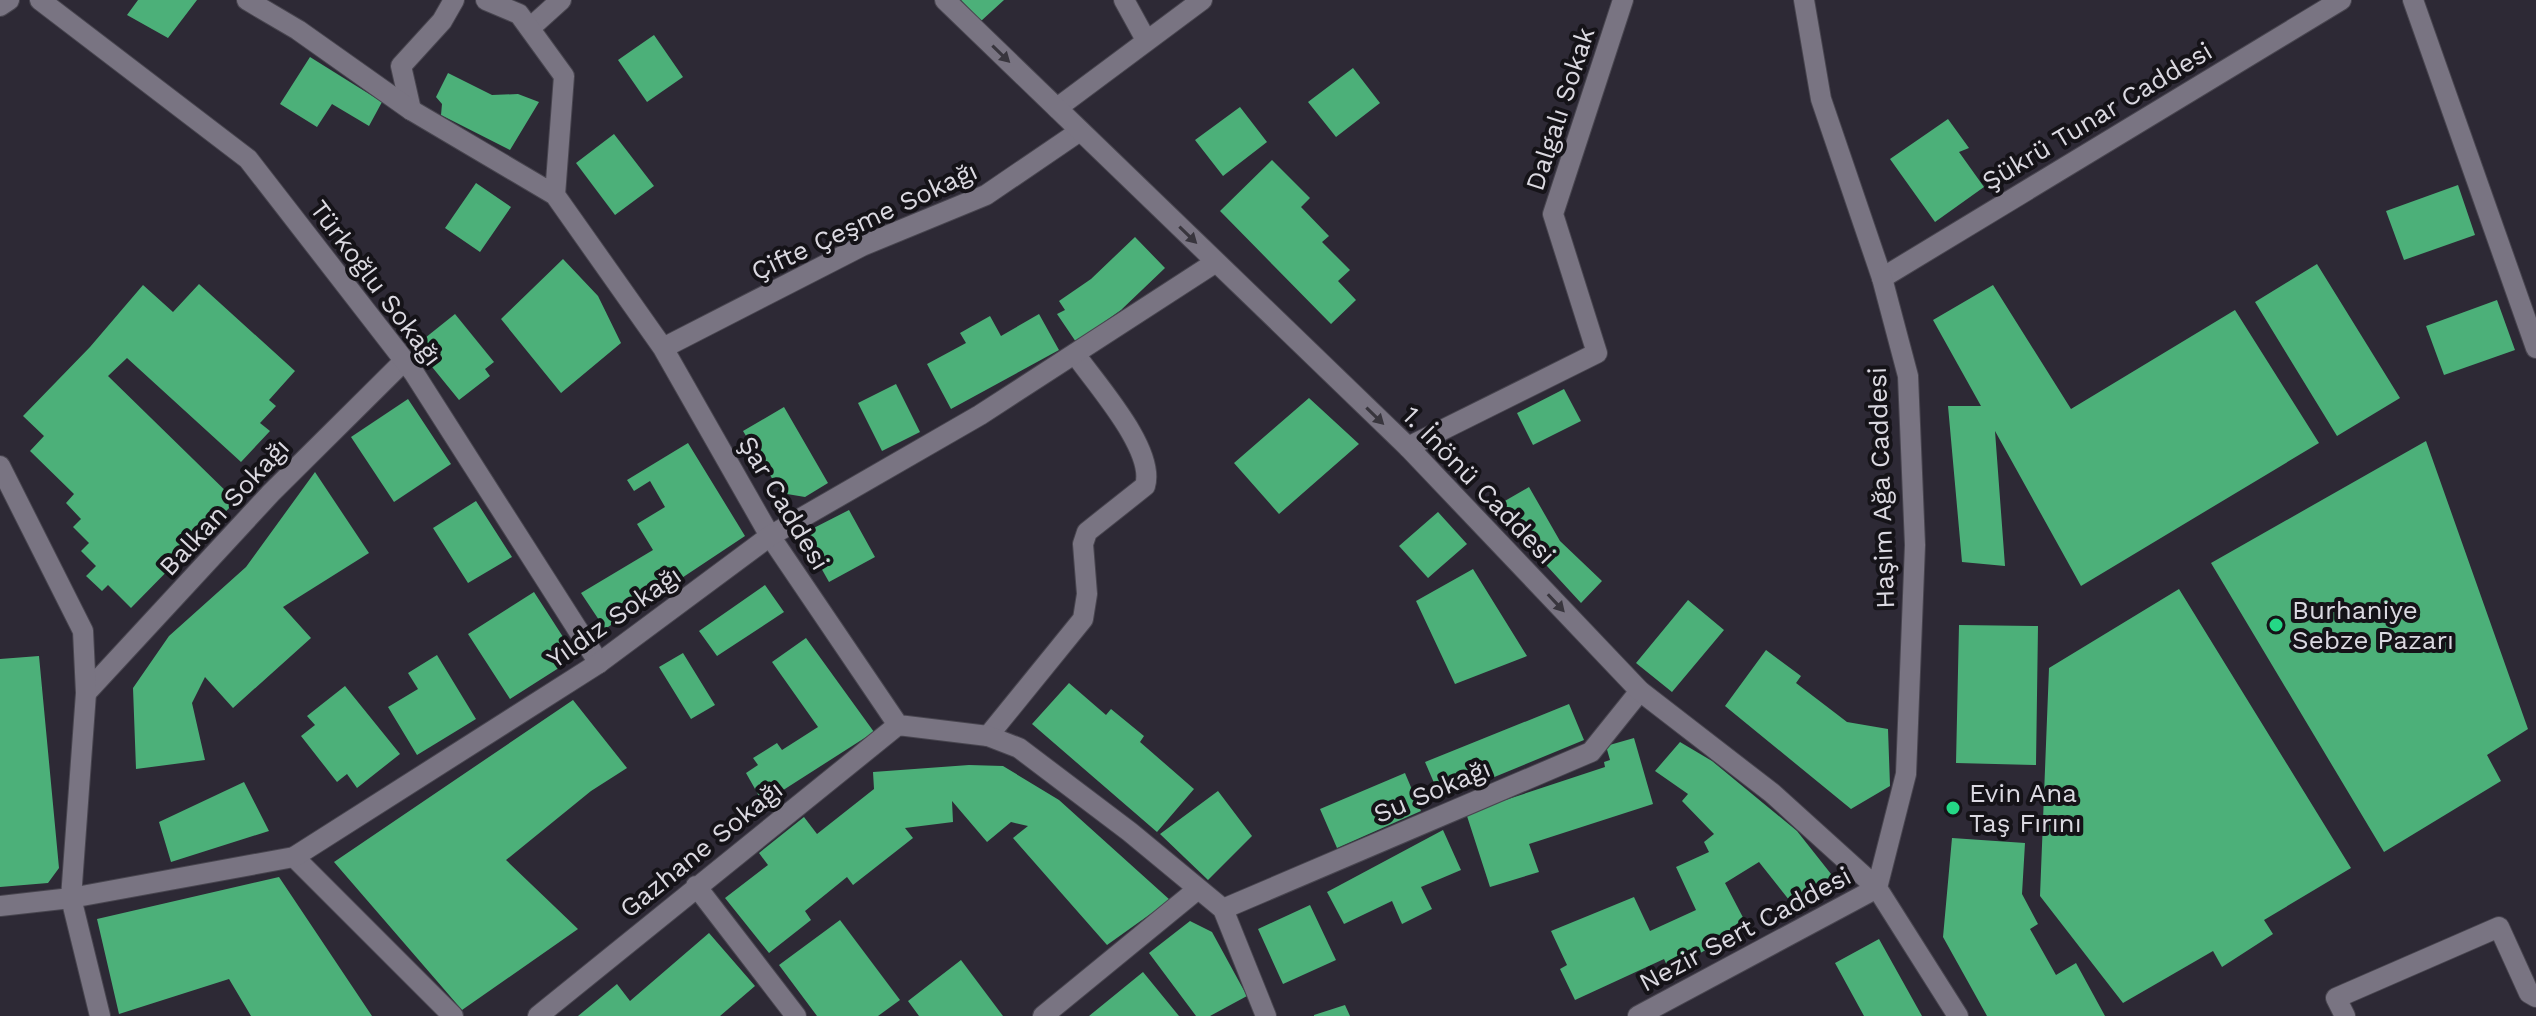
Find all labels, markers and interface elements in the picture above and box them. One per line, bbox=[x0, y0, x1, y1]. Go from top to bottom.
street label: Dalgalı Sokak bbox=[1519, 23, 1601, 194]
street label: Şükrü Tunar Caddesi bbox=[1977, 36, 2217, 196]
one-way arrow bbox=[991, 45, 1010, 63]
street label: Çifte Çeşme Sokağı bbox=[746, 155, 982, 287]
street label: Türkoğlu Sokağı bbox=[304, 194, 448, 372]
one-way arrow bbox=[1178, 225, 1197, 244]
street label: Haşim Ağa Caddesi bbox=[1862, 367, 1900, 609]
street label: 1. İnönü Caddesi bbox=[1396, 400, 1562, 570]
one-way arrow bbox=[1365, 406, 1384, 424]
street label: Şar Caddesi bbox=[732, 431, 836, 575]
street label: Balkan Sokağı bbox=[153, 432, 295, 582]
street label: Yıldız Sokağı bbox=[541, 560, 687, 674]
one-way arrow bbox=[1546, 593, 1564, 612]
place label: Burhaniye Sebze Pazarı bbox=[2292, 595, 2454, 655]
marker: Burhaniye Sebze Pazarı bbox=[2267, 616, 2285, 634]
street label: Su Sokağı bbox=[1369, 753, 1495, 829]
street label: Gazhane Sokağı bbox=[614, 774, 788, 924]
place label: Evin Ana Taş Fırını bbox=[1969, 778, 2082, 838]
marker: Evin Ana Taş Fırını bbox=[1944, 799, 1962, 817]
street label: Nezir Sert Caddesi bbox=[1634, 860, 1856, 998]

